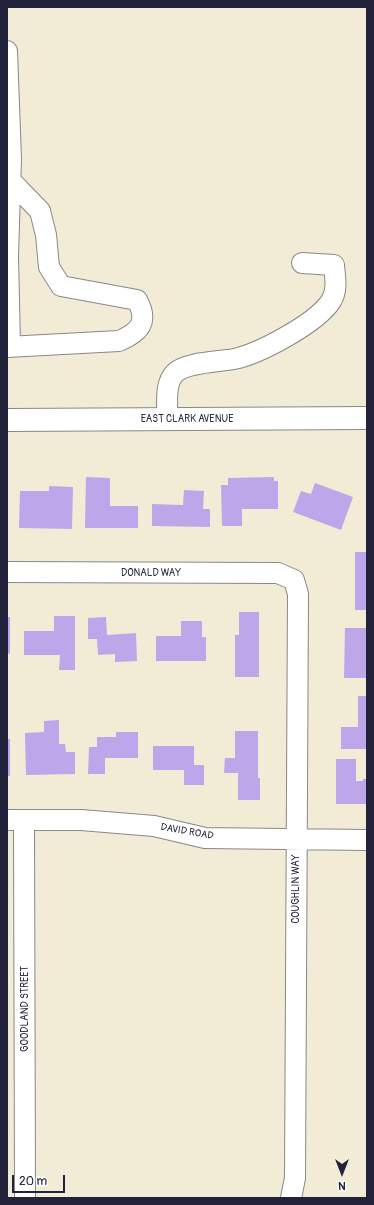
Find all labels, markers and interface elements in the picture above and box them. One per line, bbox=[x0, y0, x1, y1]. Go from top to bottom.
street label: EAST CLARK AVENUE bbox=[141, 413, 233, 425]
street label: DONALD WAY bbox=[121, 567, 181, 579]
street label: DAVID ROAD bbox=[160, 821, 214, 843]
street label: COUGHLIN WAY bbox=[290, 854, 302, 924]
street label: GOODLAND STREET bbox=[19, 966, 31, 1052]
north arrow bbox=[322, 1153, 362, 1193]
scale bar bbox=[14, 1167, 67, 1193]
text: 20 m bbox=[19, 1174, 47, 1189]
text: N bbox=[338, 1179, 346, 1192]

